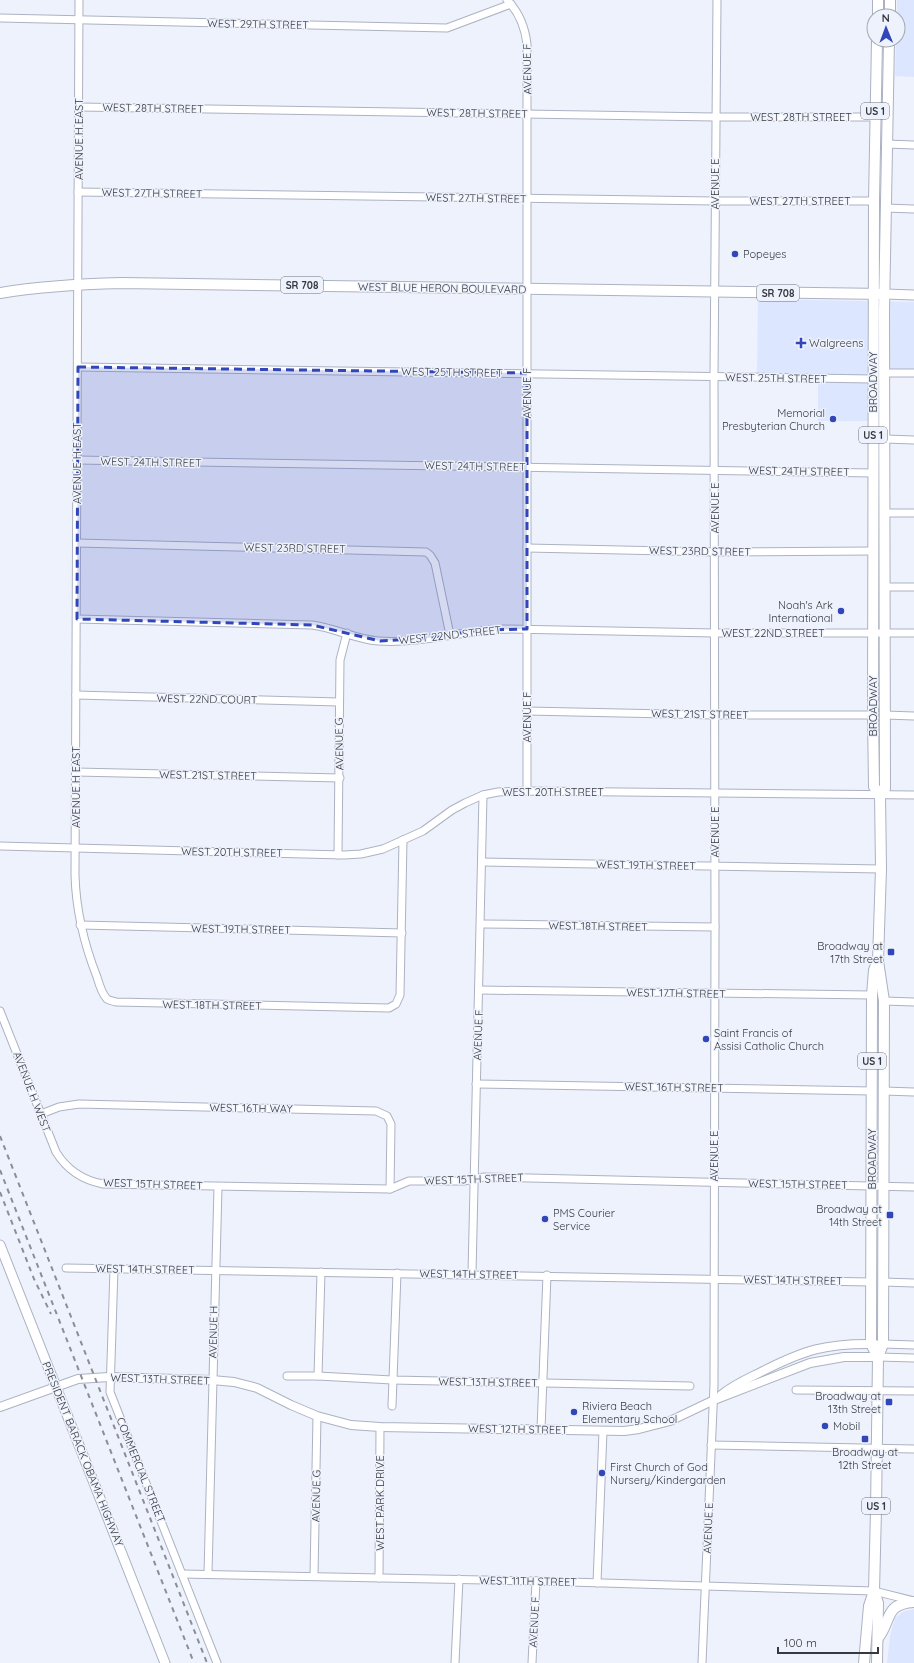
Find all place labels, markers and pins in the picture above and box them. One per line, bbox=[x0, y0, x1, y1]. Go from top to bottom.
place label: Popeyes bbox=[743, 247, 786, 261]
marker: Popeyes bbox=[730, 249, 740, 259]
place label: Walgreens bbox=[809, 336, 863, 350]
marker: Walgreens bbox=[796, 338, 806, 348]
place label: Memorial Presbyterian Church bbox=[722, 406, 825, 433]
marker: Memorial Presbyterian Church bbox=[828, 414, 838, 424]
place label: Noah's Ark International bbox=[768, 598, 833, 625]
marker: Noah's Ark International bbox=[836, 606, 846, 616]
place label: Broadway at 17th Street bbox=[817, 939, 883, 966]
marker: Broadway at 17th Street bbox=[886, 947, 896, 957]
place label: Saint Francis of Assisi Catholic Church bbox=[714, 1026, 824, 1053]
marker: Saint Francis of Assisi Catholic Church bbox=[701, 1034, 711, 1044]
place label: Broadway at 14th Street bbox=[816, 1202, 882, 1229]
place label: PMS Courier Service bbox=[553, 1206, 616, 1233]
marker: Broadway at 14th Street bbox=[885, 1210, 895, 1220]
marker: PMS Courier Service bbox=[540, 1214, 550, 1224]
place label: Broadway at 13th Street bbox=[815, 1389, 881, 1416]
marker: Broadway at 13th Street bbox=[884, 1397, 894, 1407]
place label: Riviera Beach Elementary School bbox=[582, 1399, 677, 1426]
marker: Riviera Beach Elementary School bbox=[569, 1407, 579, 1417]
place label: Mobil bbox=[833, 1419, 860, 1433]
marker: Mobil bbox=[820, 1421, 830, 1431]
marker: Broadway at 12th Street bbox=[860, 1434, 870, 1444]
place label: Broadway at 12th Street bbox=[832, 1445, 898, 1472]
place label: First Church of God Nursery/Kindergarden bbox=[610, 1460, 726, 1487]
marker: First Church of God Nursery/Kindergarden bbox=[597, 1468, 607, 1478]

